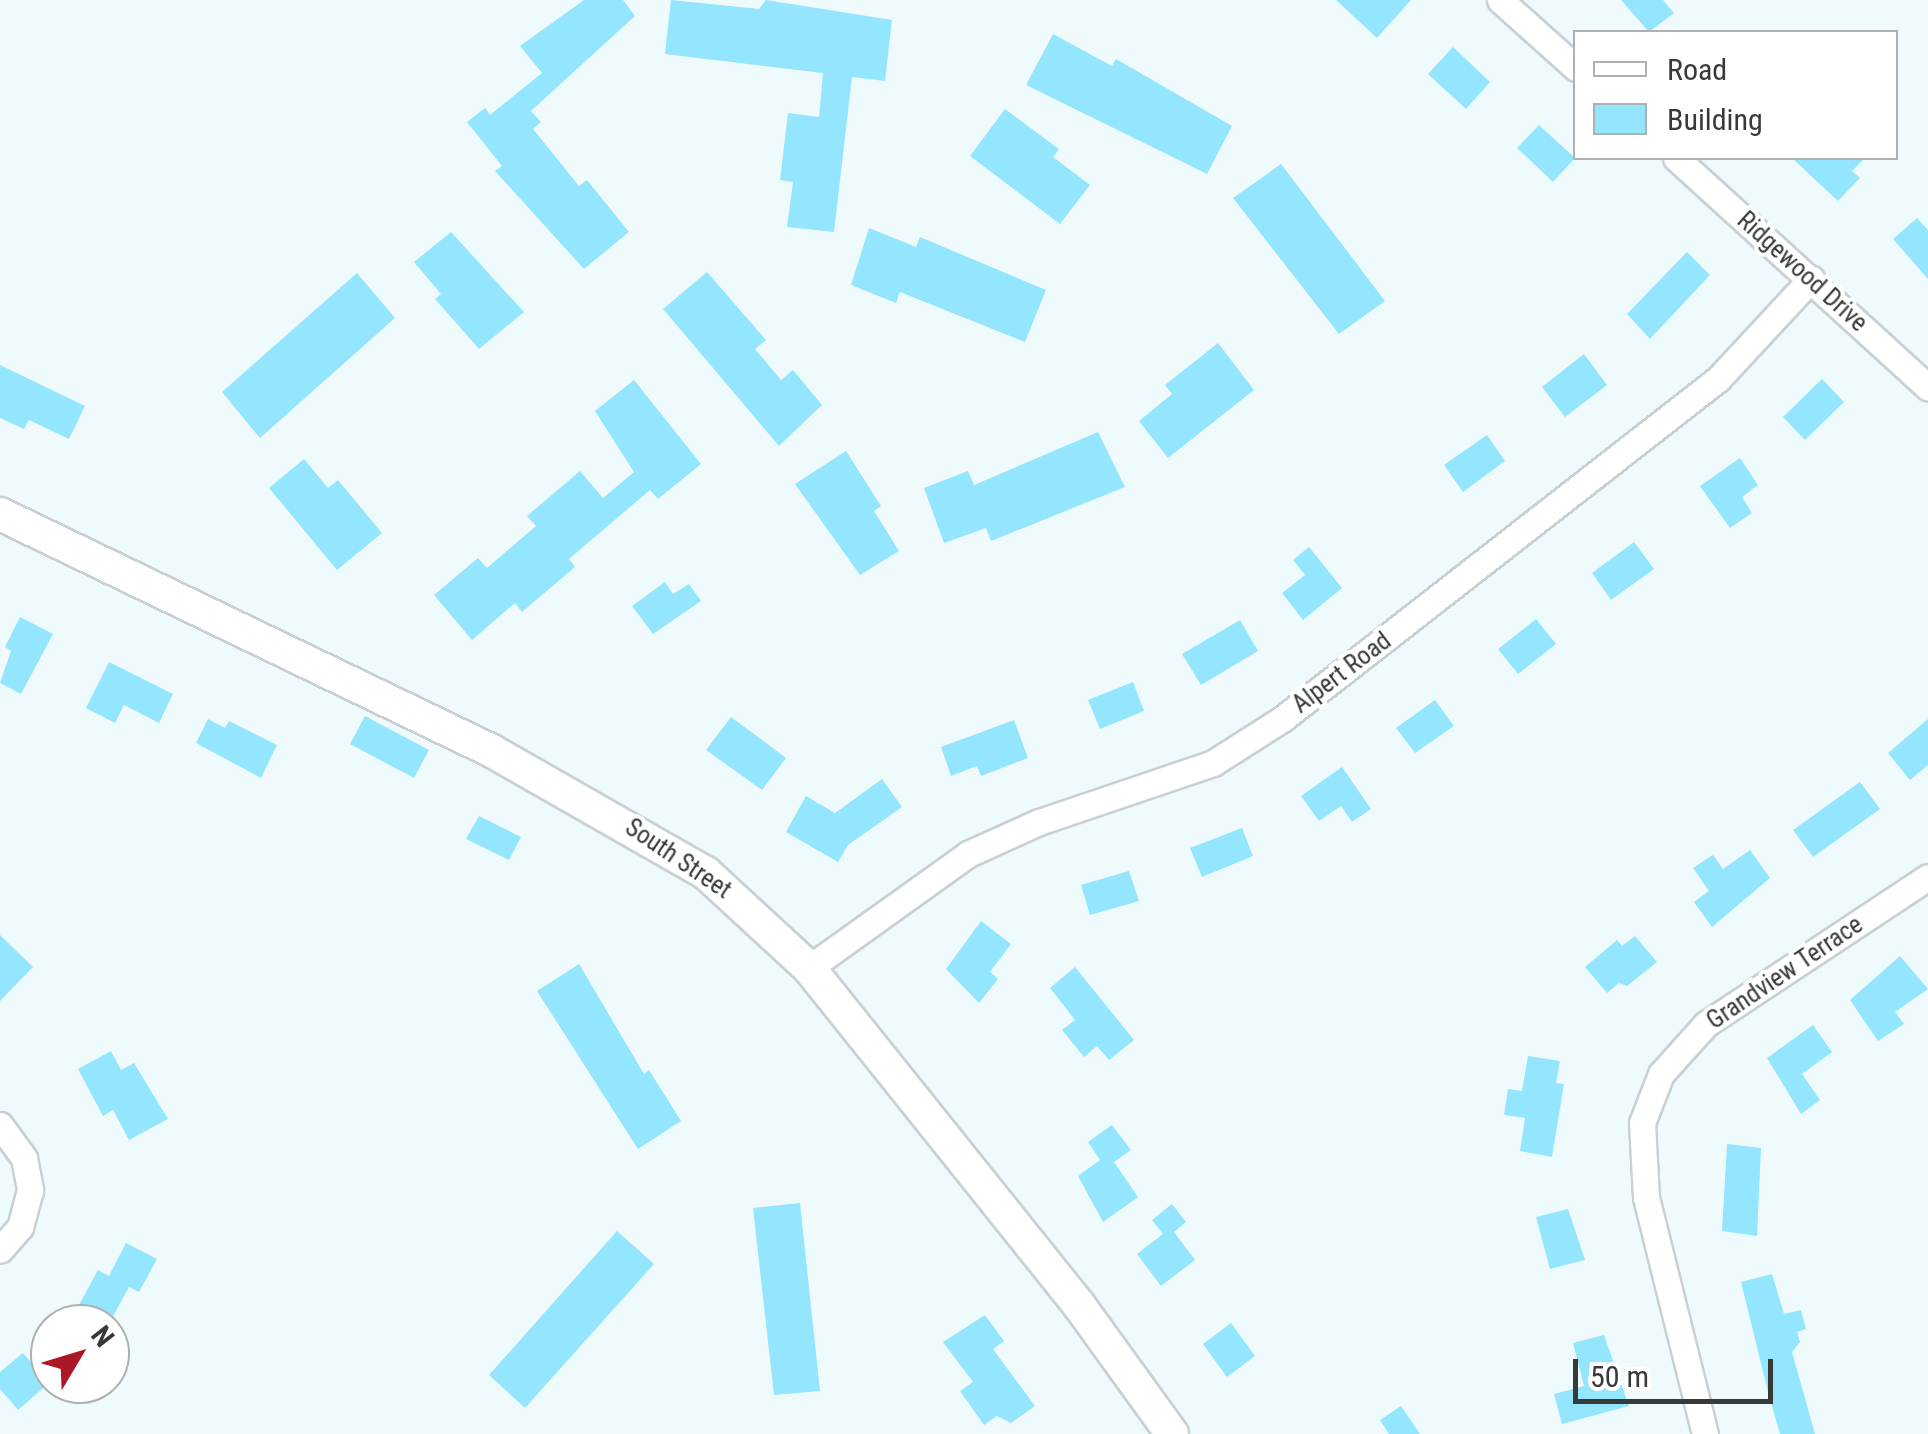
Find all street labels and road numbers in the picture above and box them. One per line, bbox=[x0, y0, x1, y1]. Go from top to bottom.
street label: Ridgewood Drive bbox=[1731, 206, 1873, 338]
street label: Alpert Road bbox=[1287, 626, 1397, 720]
street label: South Street bbox=[619, 813, 737, 905]
street label: Grandview Terrace bbox=[1701, 910, 1869, 1036]

